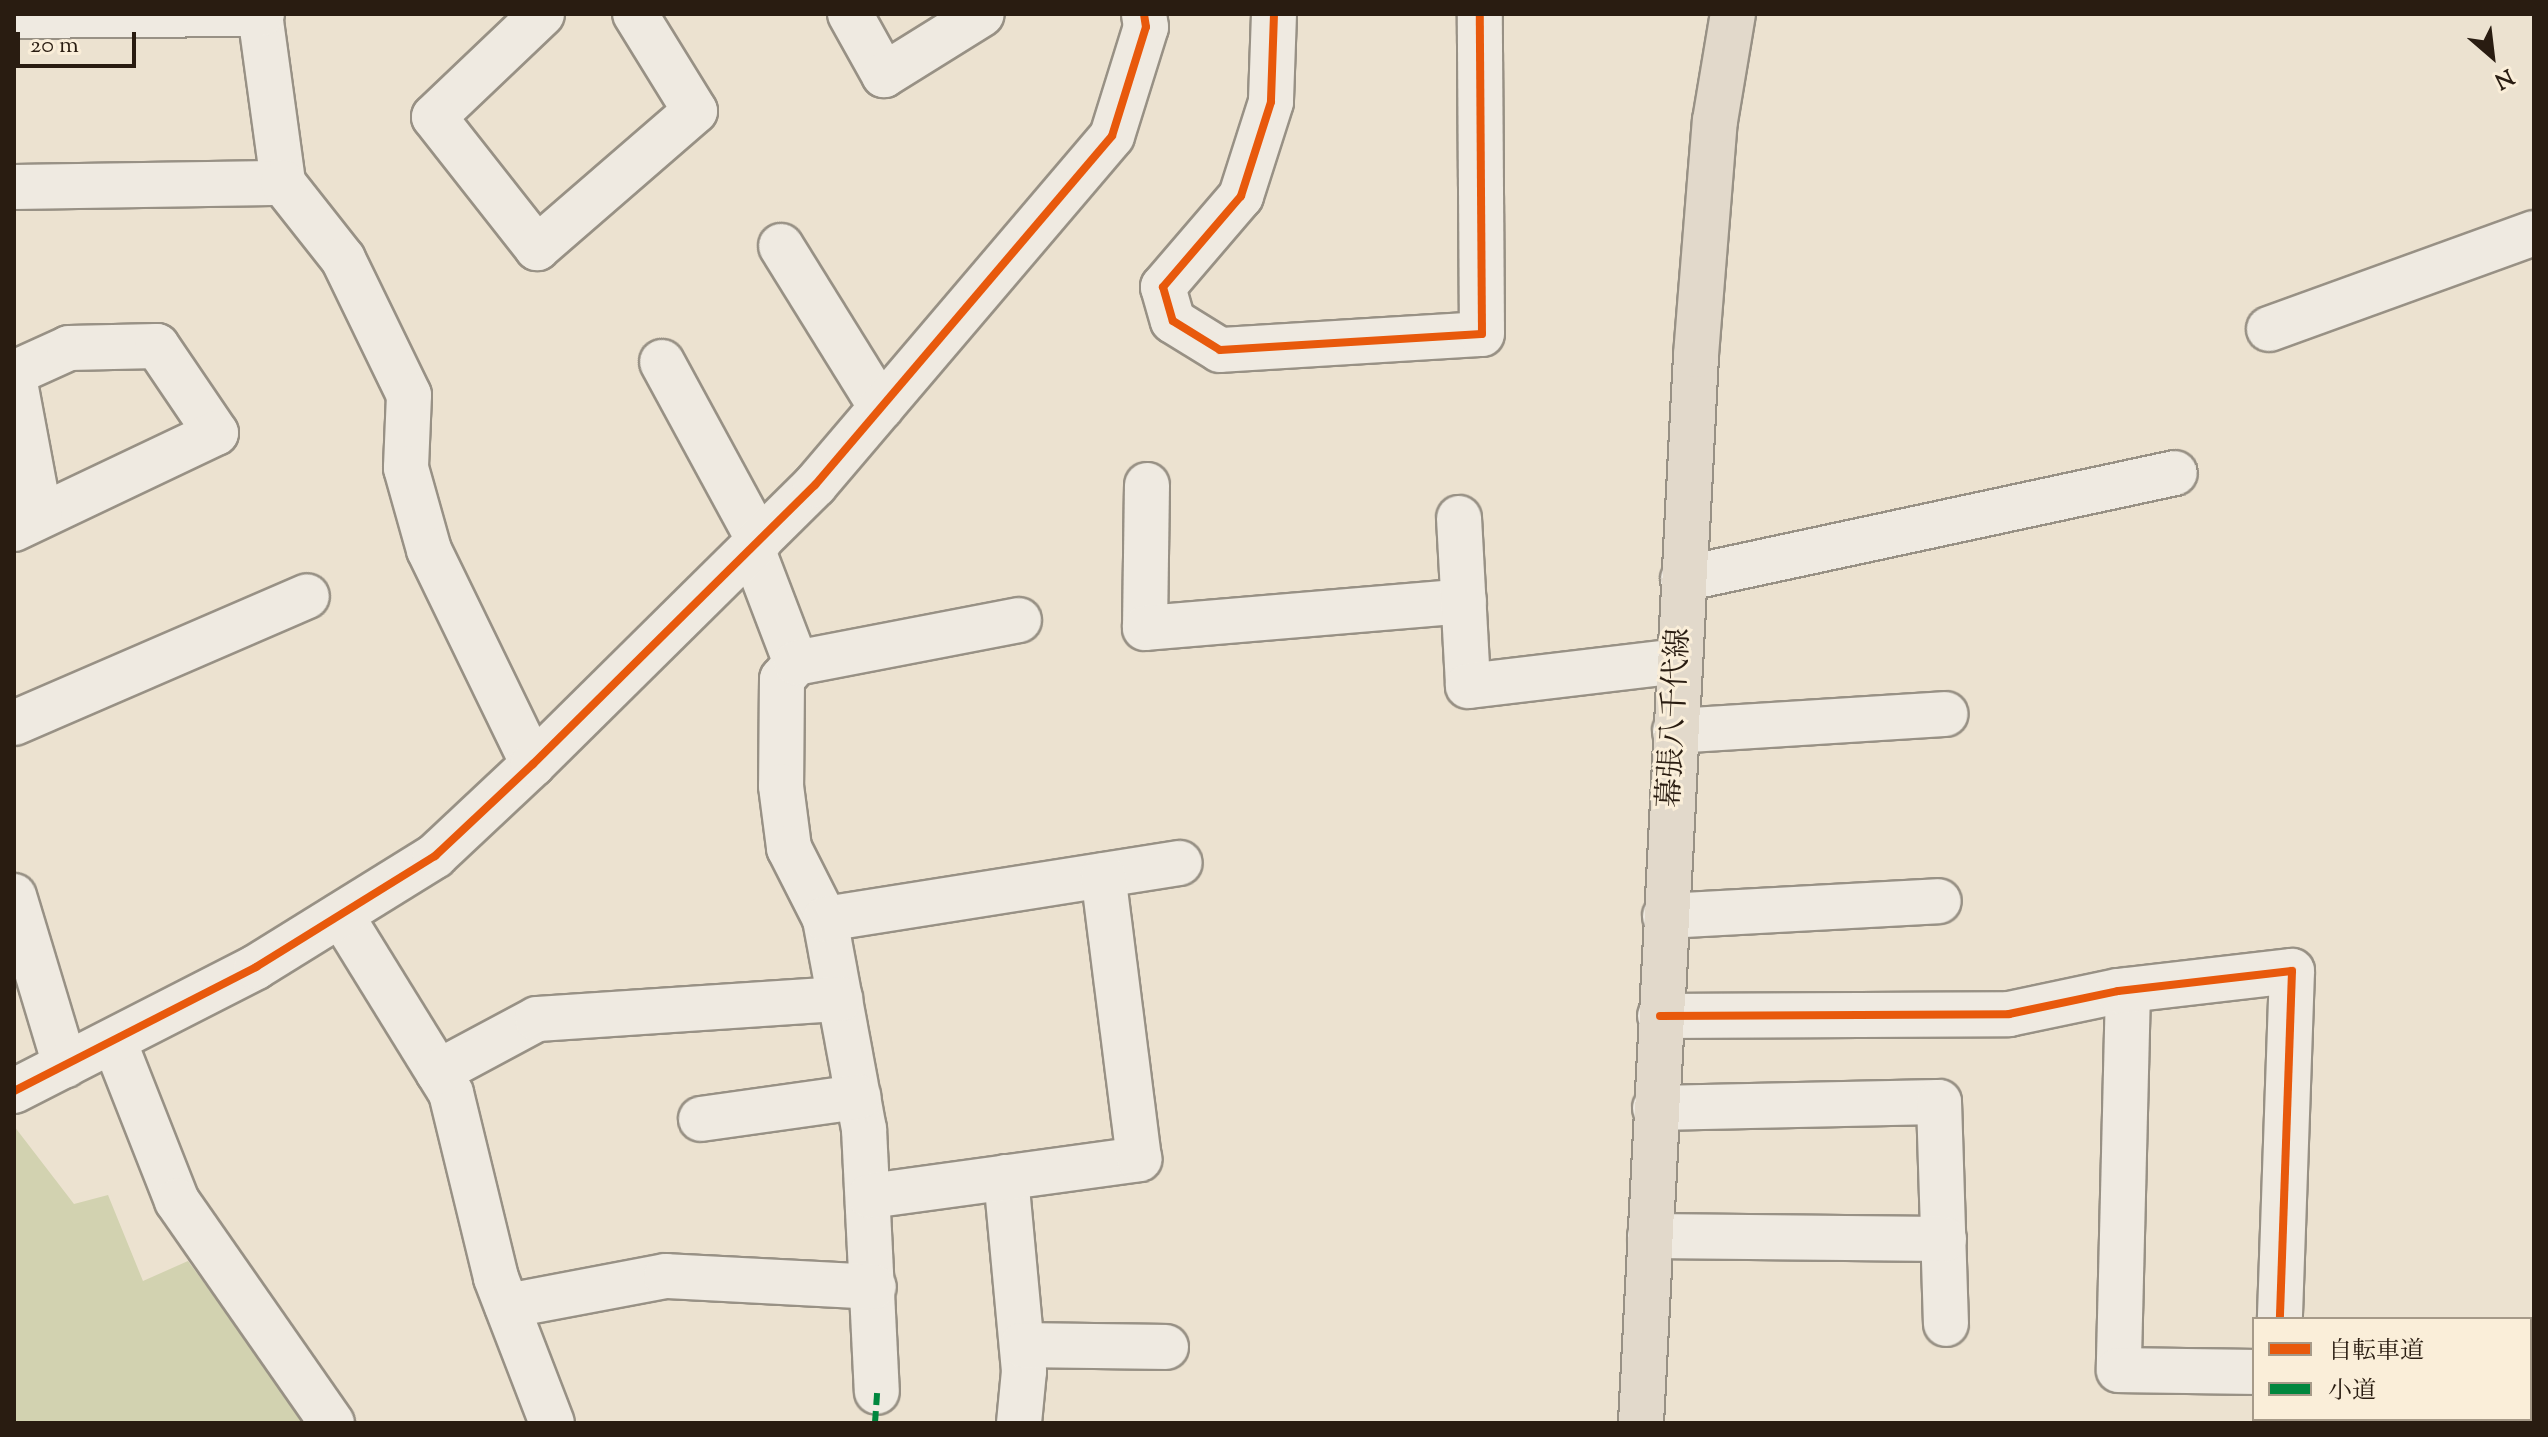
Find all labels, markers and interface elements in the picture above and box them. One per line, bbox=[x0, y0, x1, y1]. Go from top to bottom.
scale bar bbox=[20, 16, 140, 66]
north arrow bbox=[2452, 16, 2532, 96]
text: 20 m bbox=[30, 29, 79, 63]
text: N bbox=[2488, 59, 2519, 95]
street label: 幕張八千代線 bbox=[1653, 627, 1699, 809]
legend bbox=[2252, 1317, 2532, 1421]
text: 自転車道 bbox=[2328, 1335, 2424, 1369]
text: 小道 bbox=[2328, 1375, 2376, 1409]

